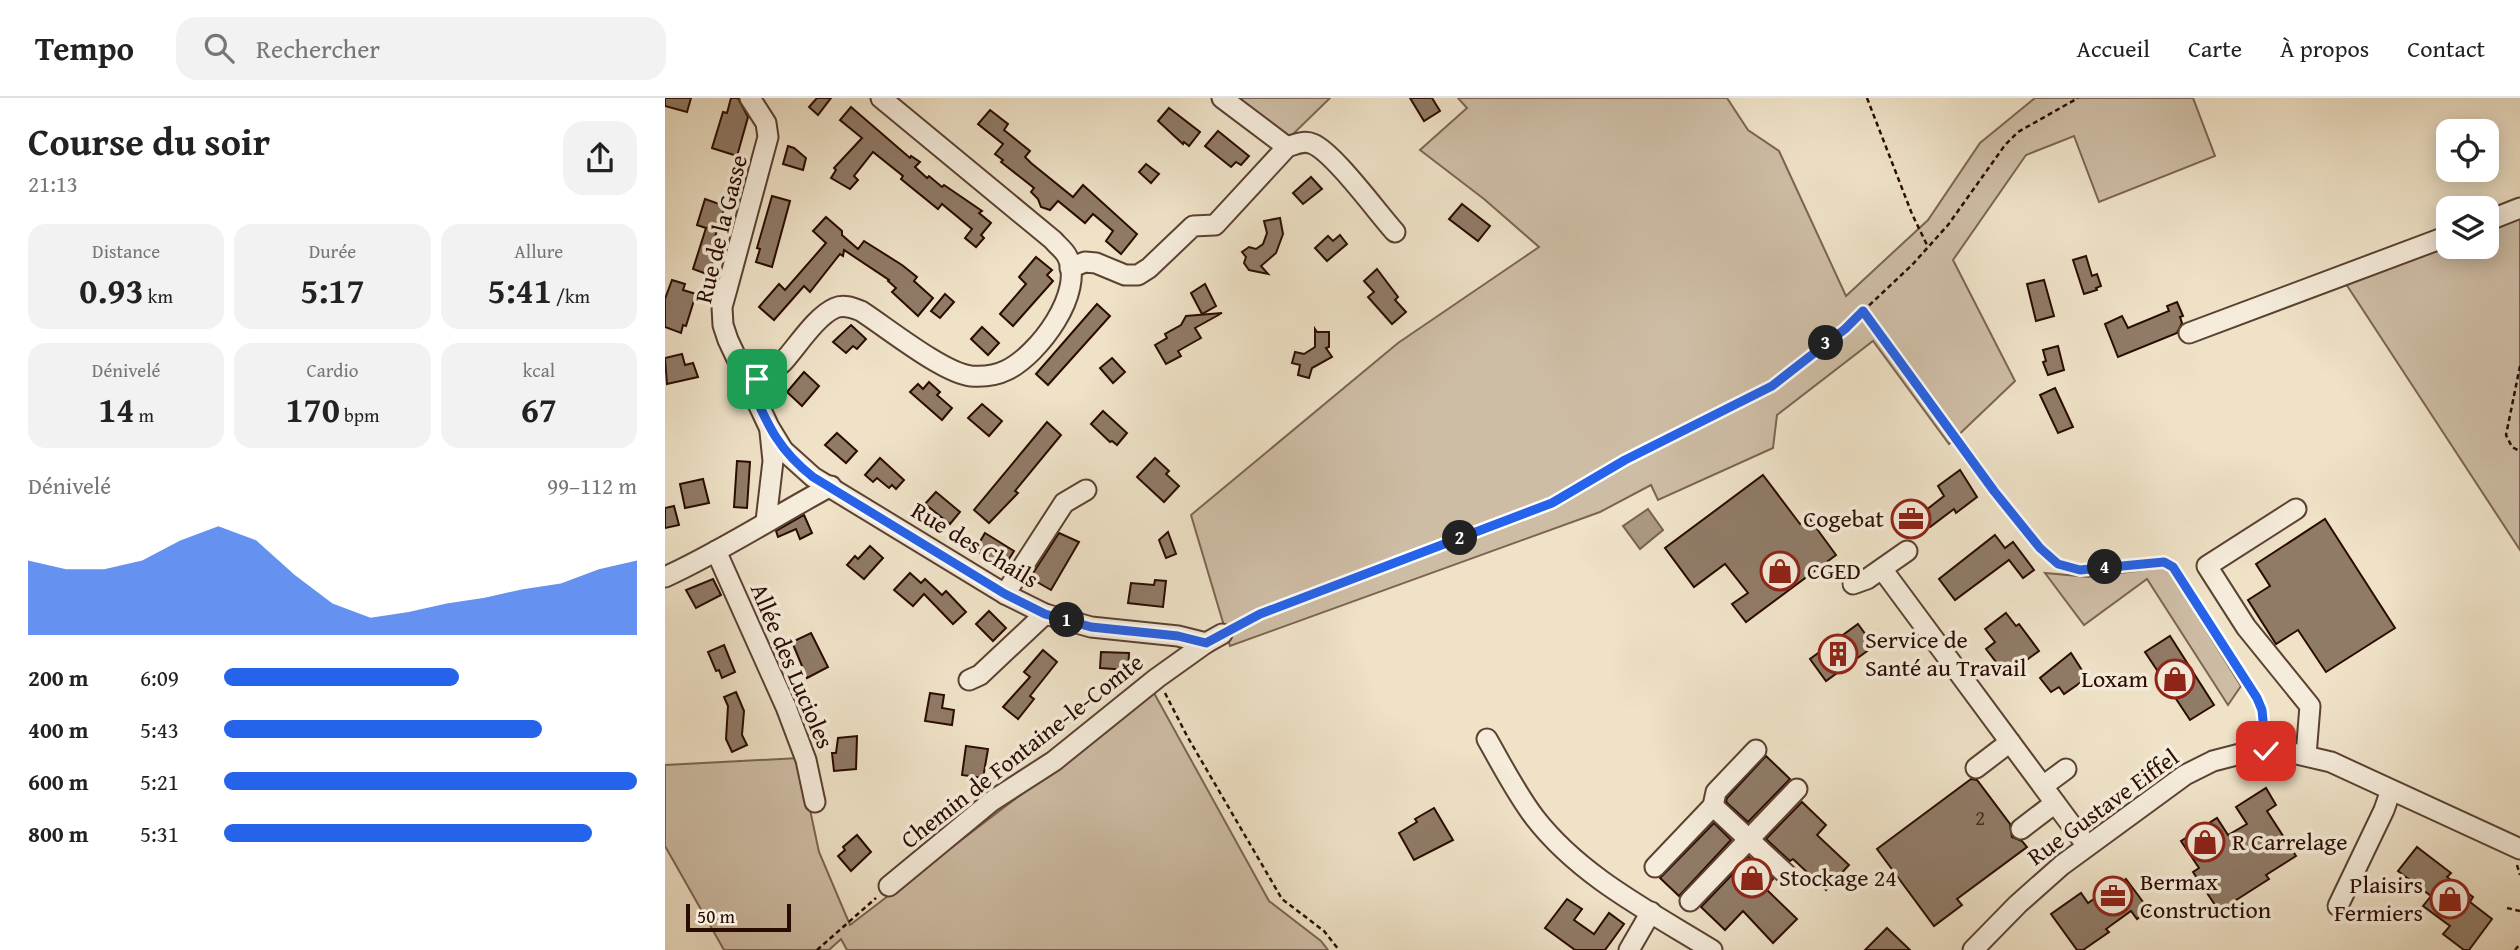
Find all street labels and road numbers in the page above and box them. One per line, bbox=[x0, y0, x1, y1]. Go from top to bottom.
street label: Rue de la Gasse bbox=[685, 151, 756, 307]
street label: Rue des Chails bbox=[905, 493, 1046, 596]
street label: Allée des Lucioles bbox=[742, 578, 843, 754]
street label: Chemin de Fontaine-le-Comte bbox=[893, 645, 1150, 856]
street label: Rue Gustave Eiffel bbox=[2020, 739, 2186, 874]

